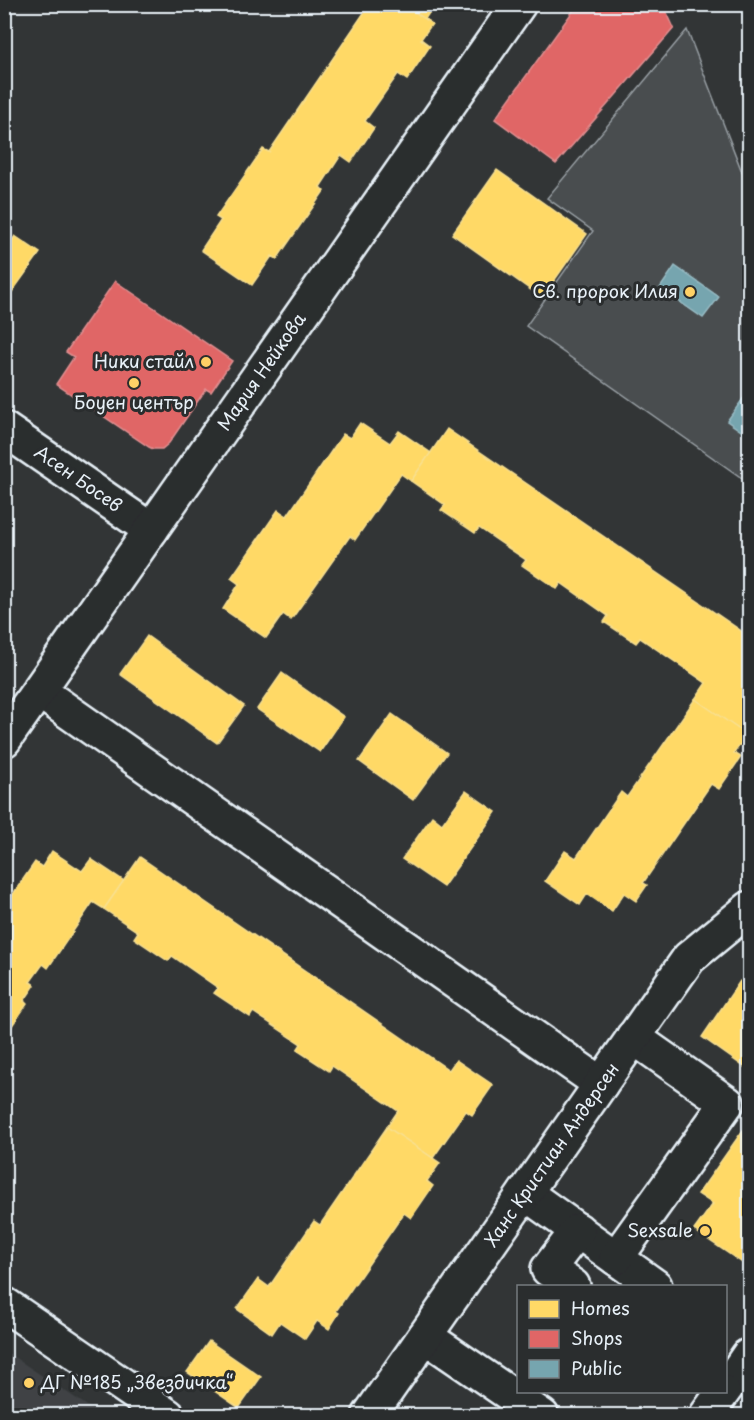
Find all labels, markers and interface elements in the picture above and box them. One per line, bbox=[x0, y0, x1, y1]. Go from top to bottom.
place label: Св. пророк Илия bbox=[532, 277, 678, 304]
marker: Св. пророк Илия bbox=[683, 285, 697, 299]
street label: Мария Нейкова bbox=[210, 306, 312, 436]
place label: Ники стайл bbox=[94, 347, 194, 374]
marker: Ники стайл bbox=[199, 355, 213, 369]
marker: Боуен център bbox=[127, 376, 141, 390]
place label: Боуен център bbox=[74, 388, 194, 415]
street label: Асен Босев bbox=[30, 438, 128, 518]
street label: Ханс Кристиан Андерсен bbox=[477, 1056, 625, 1252]
place label: Sexsale bbox=[627, 1216, 693, 1243]
marker: Sexsale bbox=[698, 1224, 712, 1238]
legend bbox=[517, 1285, 727, 1393]
text: Homes bbox=[571, 1294, 629, 1321]
text: Shops bbox=[571, 1324, 622, 1351]
text: Public bbox=[571, 1354, 622, 1381]
place label: ДГ №185 „Звездичка“ bbox=[40, 1368, 234, 1395]
marker: ДГ №185 „Звездичка“ bbox=[22, 1376, 36, 1390]

